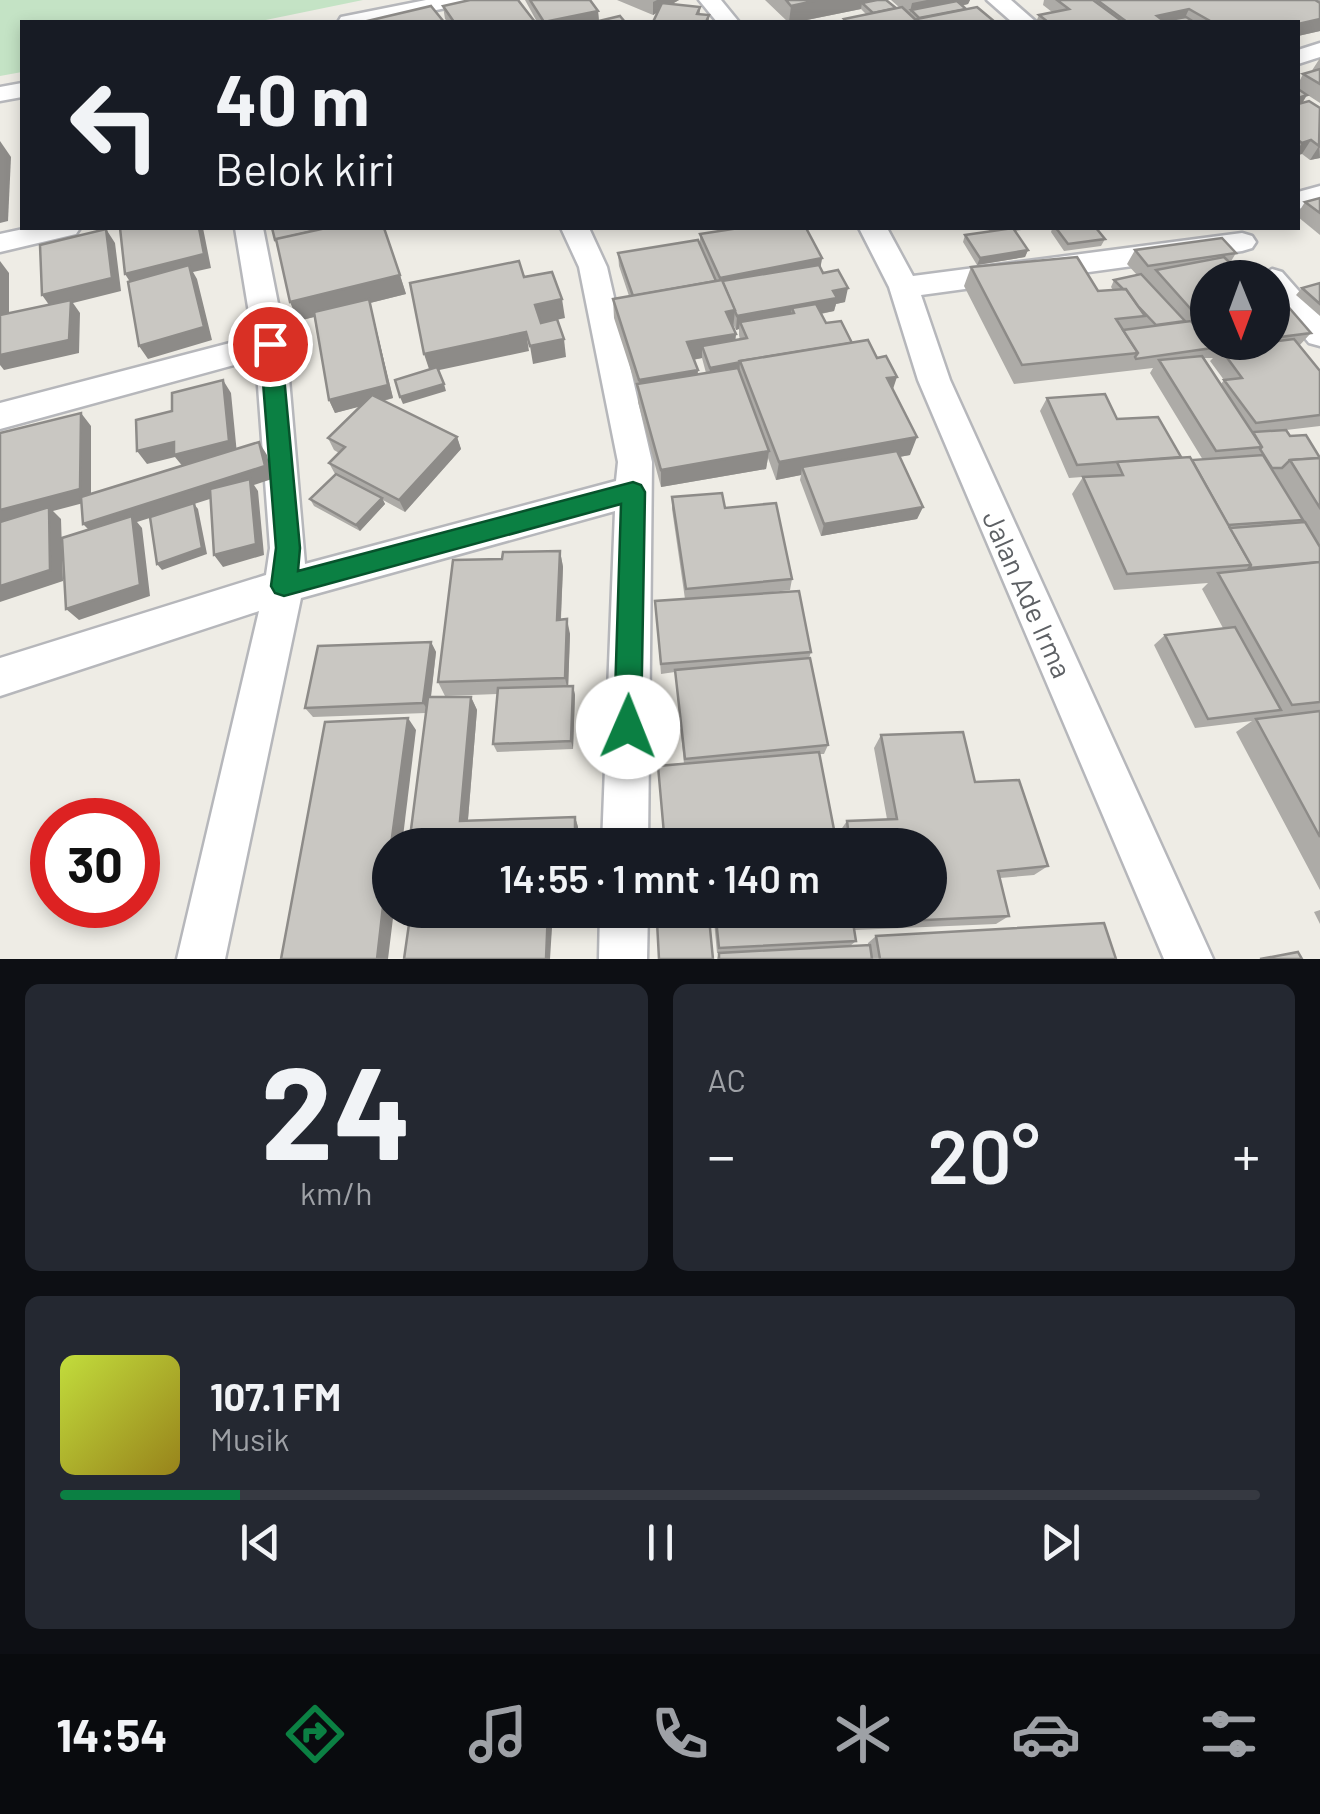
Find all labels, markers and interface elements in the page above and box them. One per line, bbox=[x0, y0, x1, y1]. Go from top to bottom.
text: 40 m bbox=[215, 56, 370, 140]
icon: left bbox=[50, 60, 180, 190]
text: Belok kiri bbox=[215, 141, 396, 195]
north arrow bbox=[1190, 260, 1290, 360]
map controls bbox=[1190, 260, 1290, 360]
pin bbox=[228, 302, 313, 387]
icon: arrive bbox=[243, 317, 298, 372]
street label: Jalan Ade Irma bbox=[976, 505, 1080, 683]
position arrow bbox=[576, 675, 680, 779]
speed limit sign: 30 bbox=[30, 798, 160, 928]
text: 14:55 · 1 mnt · 140 m bbox=[499, 855, 820, 901]
text: 24 bbox=[261, 1030, 412, 1186]
text: AC bbox=[708, 1060, 746, 1098]
text: 20° bbox=[928, 1109, 1040, 1199]
text: − bbox=[708, 1121, 735, 1187]
text: + bbox=[1232, 1121, 1260, 1187]
text: km/h bbox=[300, 1173, 372, 1211]
text: 107.1 FM bbox=[210, 1373, 341, 1419]
text: Musik bbox=[210, 1419, 290, 1457]
icon: previous bbox=[233, 1515, 288, 1570]
icon: pause bbox=[633, 1515, 688, 1570]
icon: next bbox=[1033, 1515, 1088, 1570]
icon: directions bbox=[280, 1699, 350, 1769]
icon: music bbox=[463, 1699, 533, 1769]
icon: phone bbox=[645, 1699, 715, 1769]
icon: climate bbox=[828, 1699, 898, 1769]
icon: car bbox=[1011, 1699, 1081, 1769]
icon: filters bbox=[1194, 1699, 1264, 1769]
text: 14:54 bbox=[56, 1707, 167, 1761]

